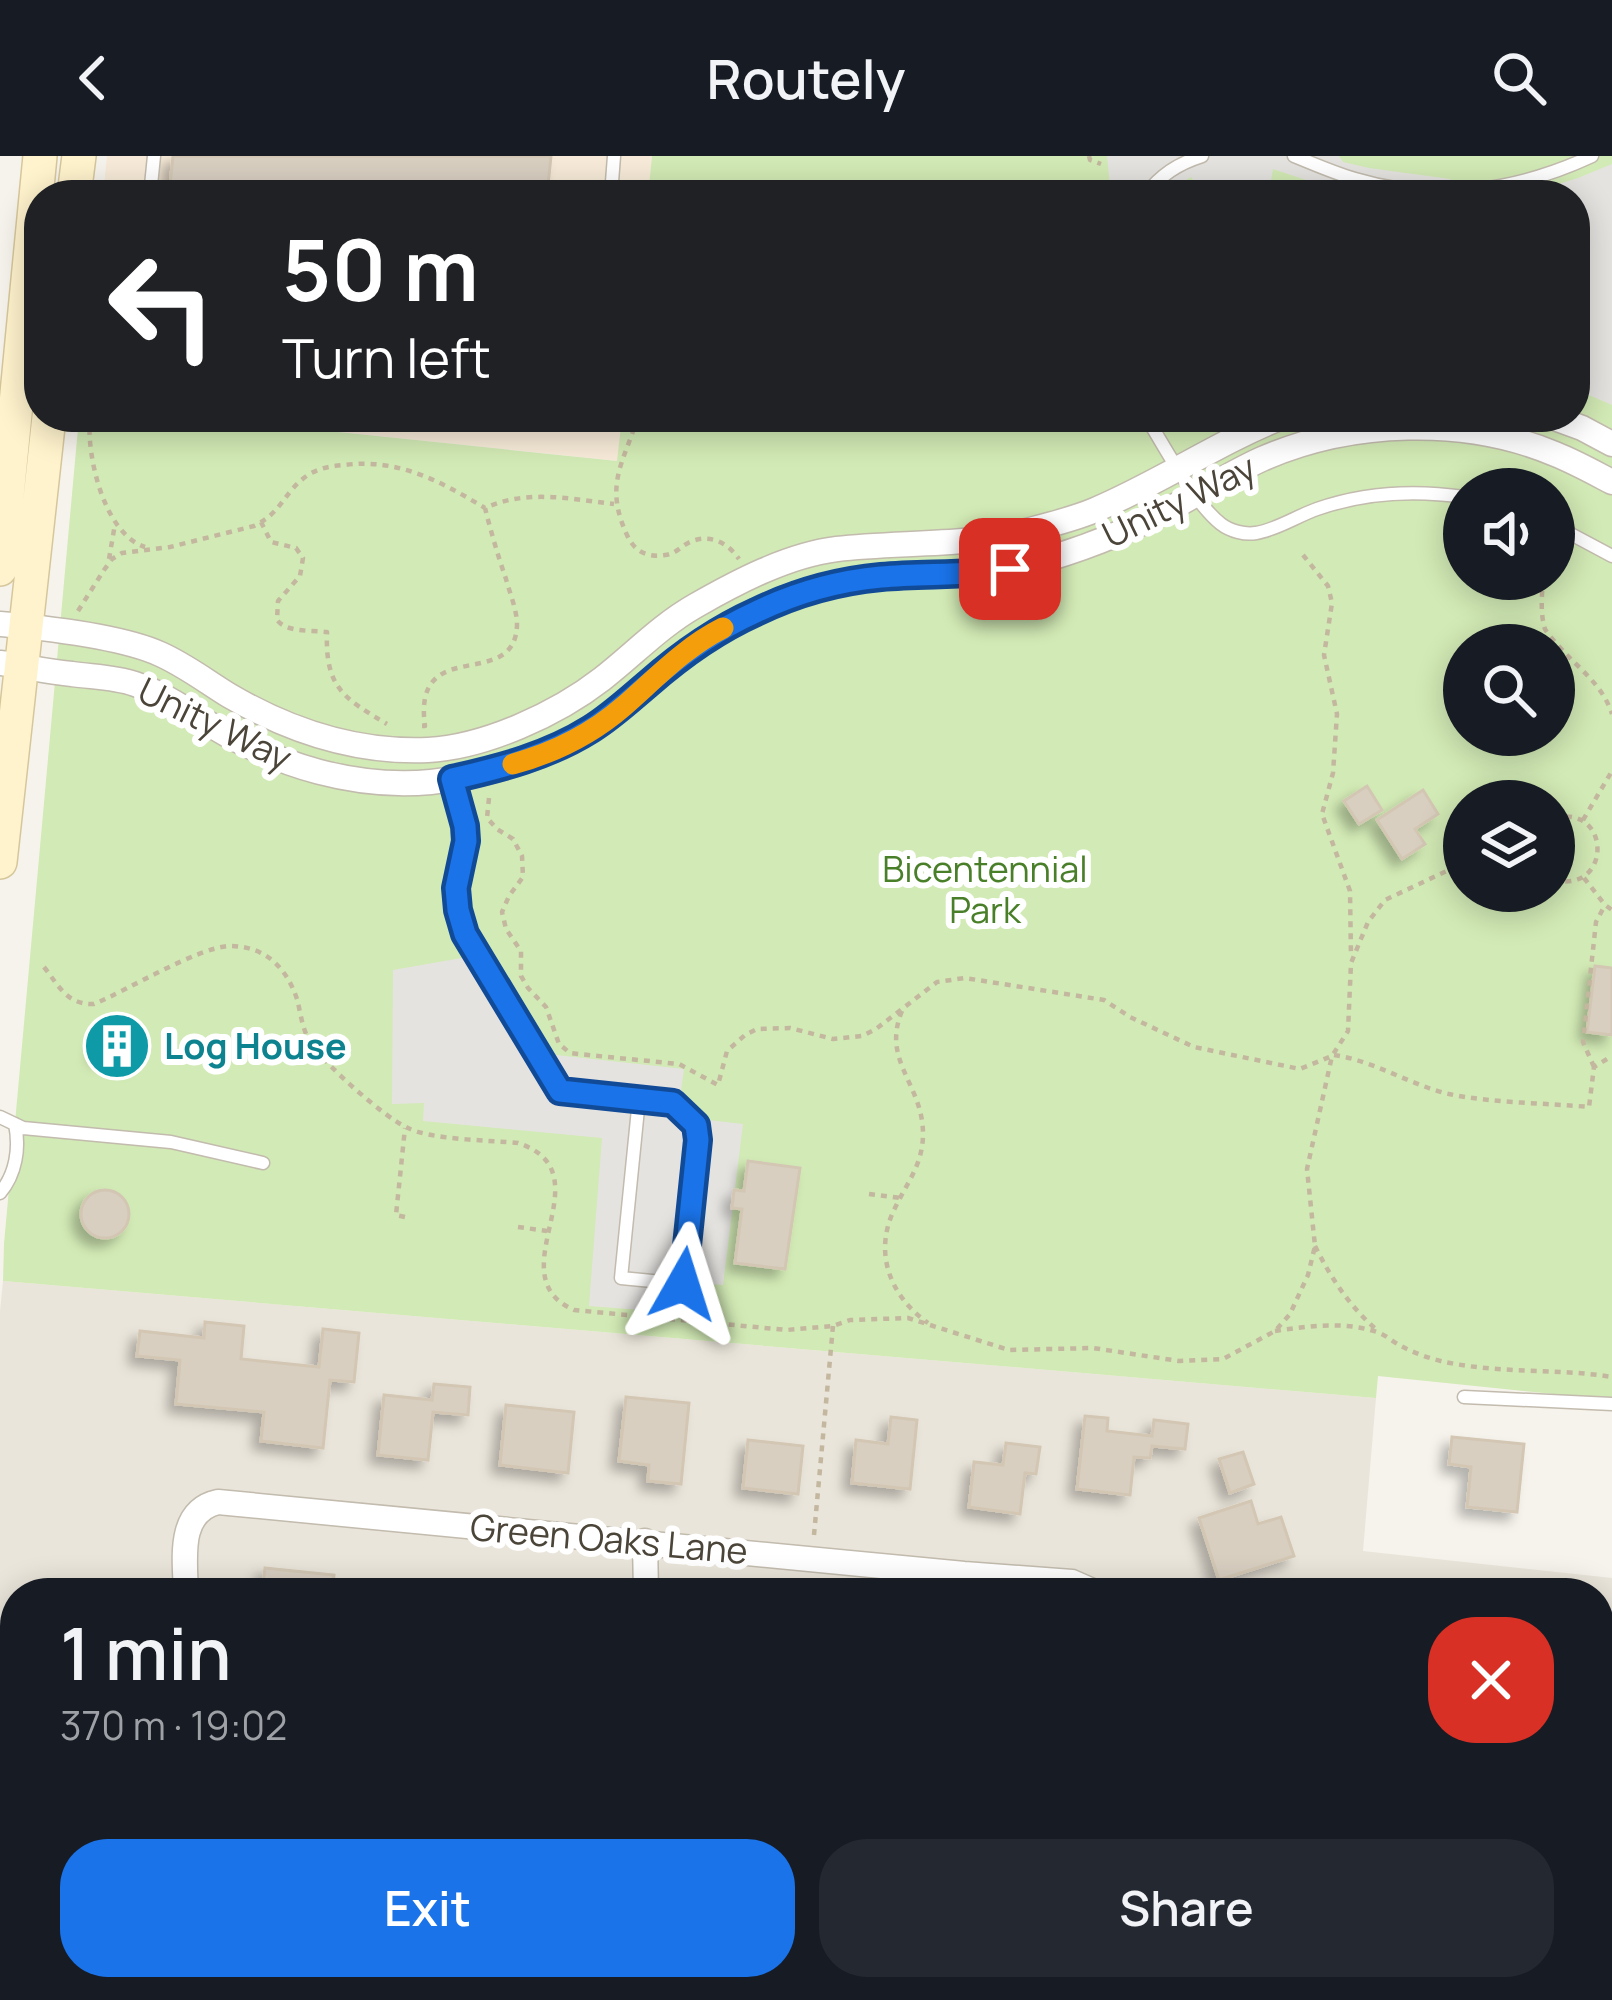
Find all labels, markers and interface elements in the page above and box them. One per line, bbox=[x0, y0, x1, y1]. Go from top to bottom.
text: Routely bbox=[707, 41, 905, 115]
icon: back bbox=[60, 45, 126, 111]
icon: search bbox=[1486, 45, 1552, 111]
text: 50 m bbox=[282, 211, 479, 326]
icon: left bbox=[84, 228, 240, 384]
text: Turn left bbox=[282, 320, 491, 394]
street label: Unity Way bbox=[1094, 442, 1264, 559]
map controls bbox=[1443, 468, 1575, 912]
button: sound bbox=[1443, 468, 1575, 600]
pin bbox=[959, 518, 1061, 620]
icon: arrive bbox=[977, 536, 1043, 602]
button: search bbox=[1443, 624, 1575, 756]
street label: Unity Way bbox=[130, 665, 300, 782]
button: layers bbox=[1443, 780, 1575, 912]
park label: Bicentennial Park bbox=[882, 844, 1088, 934]
building icon: Log House bbox=[82, 1011, 152, 1081]
place label: Log House bbox=[164, 1021, 347, 1070]
position arrow bbox=[620, 1221, 746, 1347]
street label: Green Oaks Lane bbox=[468, 1502, 750, 1575]
text: 1 min bbox=[60, 1603, 232, 1702]
button: close bbox=[1428, 1617, 1554, 1743]
text: 370 m · 19:02 bbox=[60, 1698, 287, 1752]
button: Exit bbox=[60, 1839, 795, 1977]
button: Share bbox=[819, 1839, 1554, 1977]

